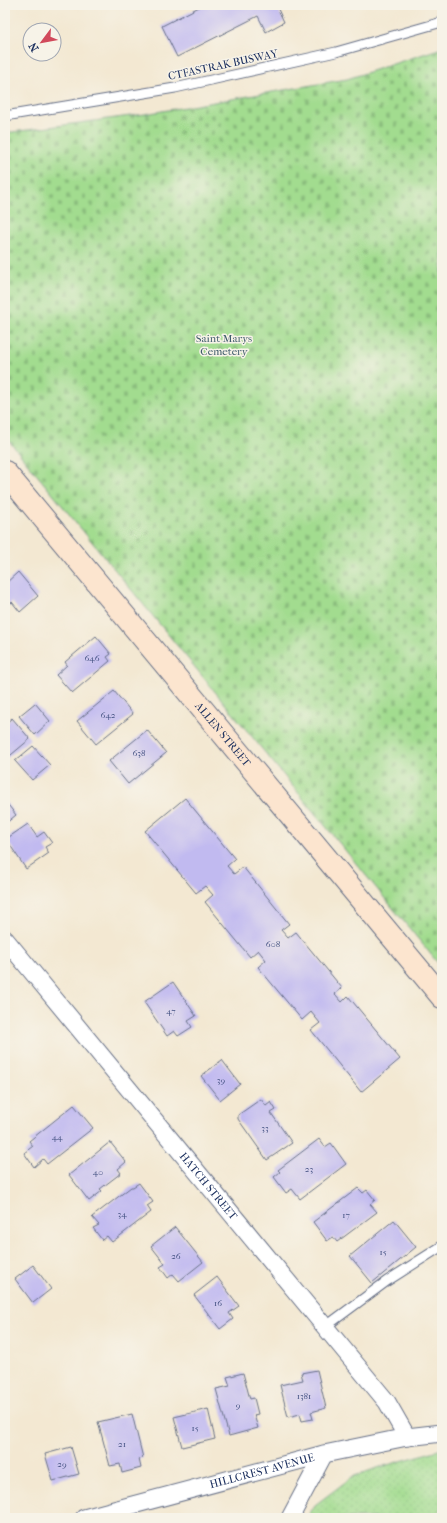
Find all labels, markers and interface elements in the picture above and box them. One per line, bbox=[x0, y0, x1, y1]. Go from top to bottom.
north arrow bbox=[22, 22, 62, 62]
text: N bbox=[26, 40, 42, 54]
street label: CTFASTRAK BUSWAY bbox=[167, 47, 280, 83]
park label: Saint Marys Cemetery bbox=[196, 332, 252, 358]
house number: 646 bbox=[84, 653, 100, 663]
street label: ALLEN STREET bbox=[192, 699, 254, 769]
house number: 642 bbox=[101, 710, 116, 720]
house number: 638 bbox=[132, 748, 146, 758]
house number: 608 bbox=[266, 939, 281, 949]
house number: 47 bbox=[166, 1006, 176, 1016]
house number: 39 bbox=[217, 1075, 225, 1085]
house number: 33 bbox=[261, 1123, 269, 1133]
house number: 44 bbox=[52, 1132, 63, 1142]
street label: HATCH STREET bbox=[177, 1150, 241, 1223]
house number: 23 bbox=[305, 1164, 313, 1174]
house number: 40 bbox=[93, 1167, 103, 1177]
house number: 34 bbox=[117, 1209, 127, 1219]
house number: 17 bbox=[342, 1210, 350, 1220]
house number: 15 bbox=[379, 1247, 387, 1257]
house number: 26 bbox=[171, 1251, 181, 1261]
house number: 16 bbox=[214, 1298, 222, 1308]
house number: 1381 bbox=[297, 1391, 311, 1401]
house number: 9 bbox=[236, 1400, 241, 1410]
house number: 15 bbox=[191, 1423, 199, 1433]
house number: 21 bbox=[118, 1439, 126, 1449]
street label: HILLCREST AVENUE bbox=[208, 1450, 316, 1491]
house number: 29 bbox=[57, 1459, 67, 1469]

